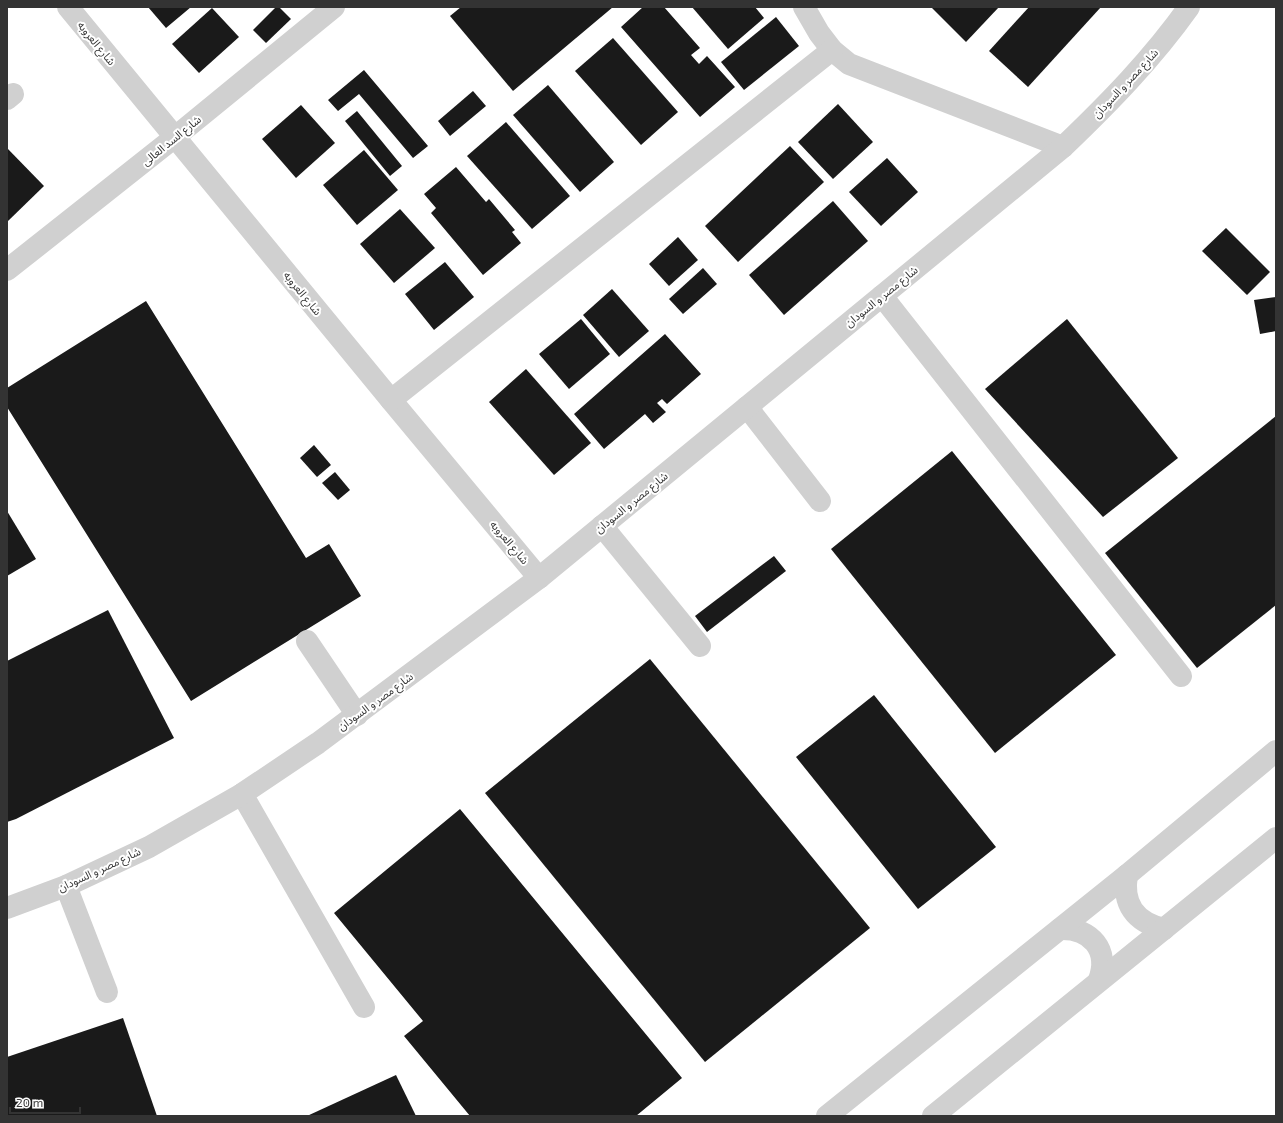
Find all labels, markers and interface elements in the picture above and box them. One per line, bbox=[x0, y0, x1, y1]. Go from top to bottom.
street label: شارع العروبه bbox=[74, 18, 119, 69]
street label: شارع مصر و السودان bbox=[1090, 45, 1162, 122]
street label: شارع السد العالى bbox=[139, 112, 205, 169]
street label: شارع مصر و السودان bbox=[842, 262, 921, 331]
street label: شارع العروبه bbox=[280, 268, 325, 319]
street label: شارع مصر و السودان bbox=[592, 468, 671, 537]
street label: شارع العروبه bbox=[487, 518, 532, 568]
street label: شارع مصر و السودان bbox=[335, 669, 417, 734]
street label: شارع مصر و السودان bbox=[56, 844, 144, 896]
scale bar bbox=[10, 1089, 80, 1115]
text: 20 m bbox=[16, 1095, 43, 1109]

